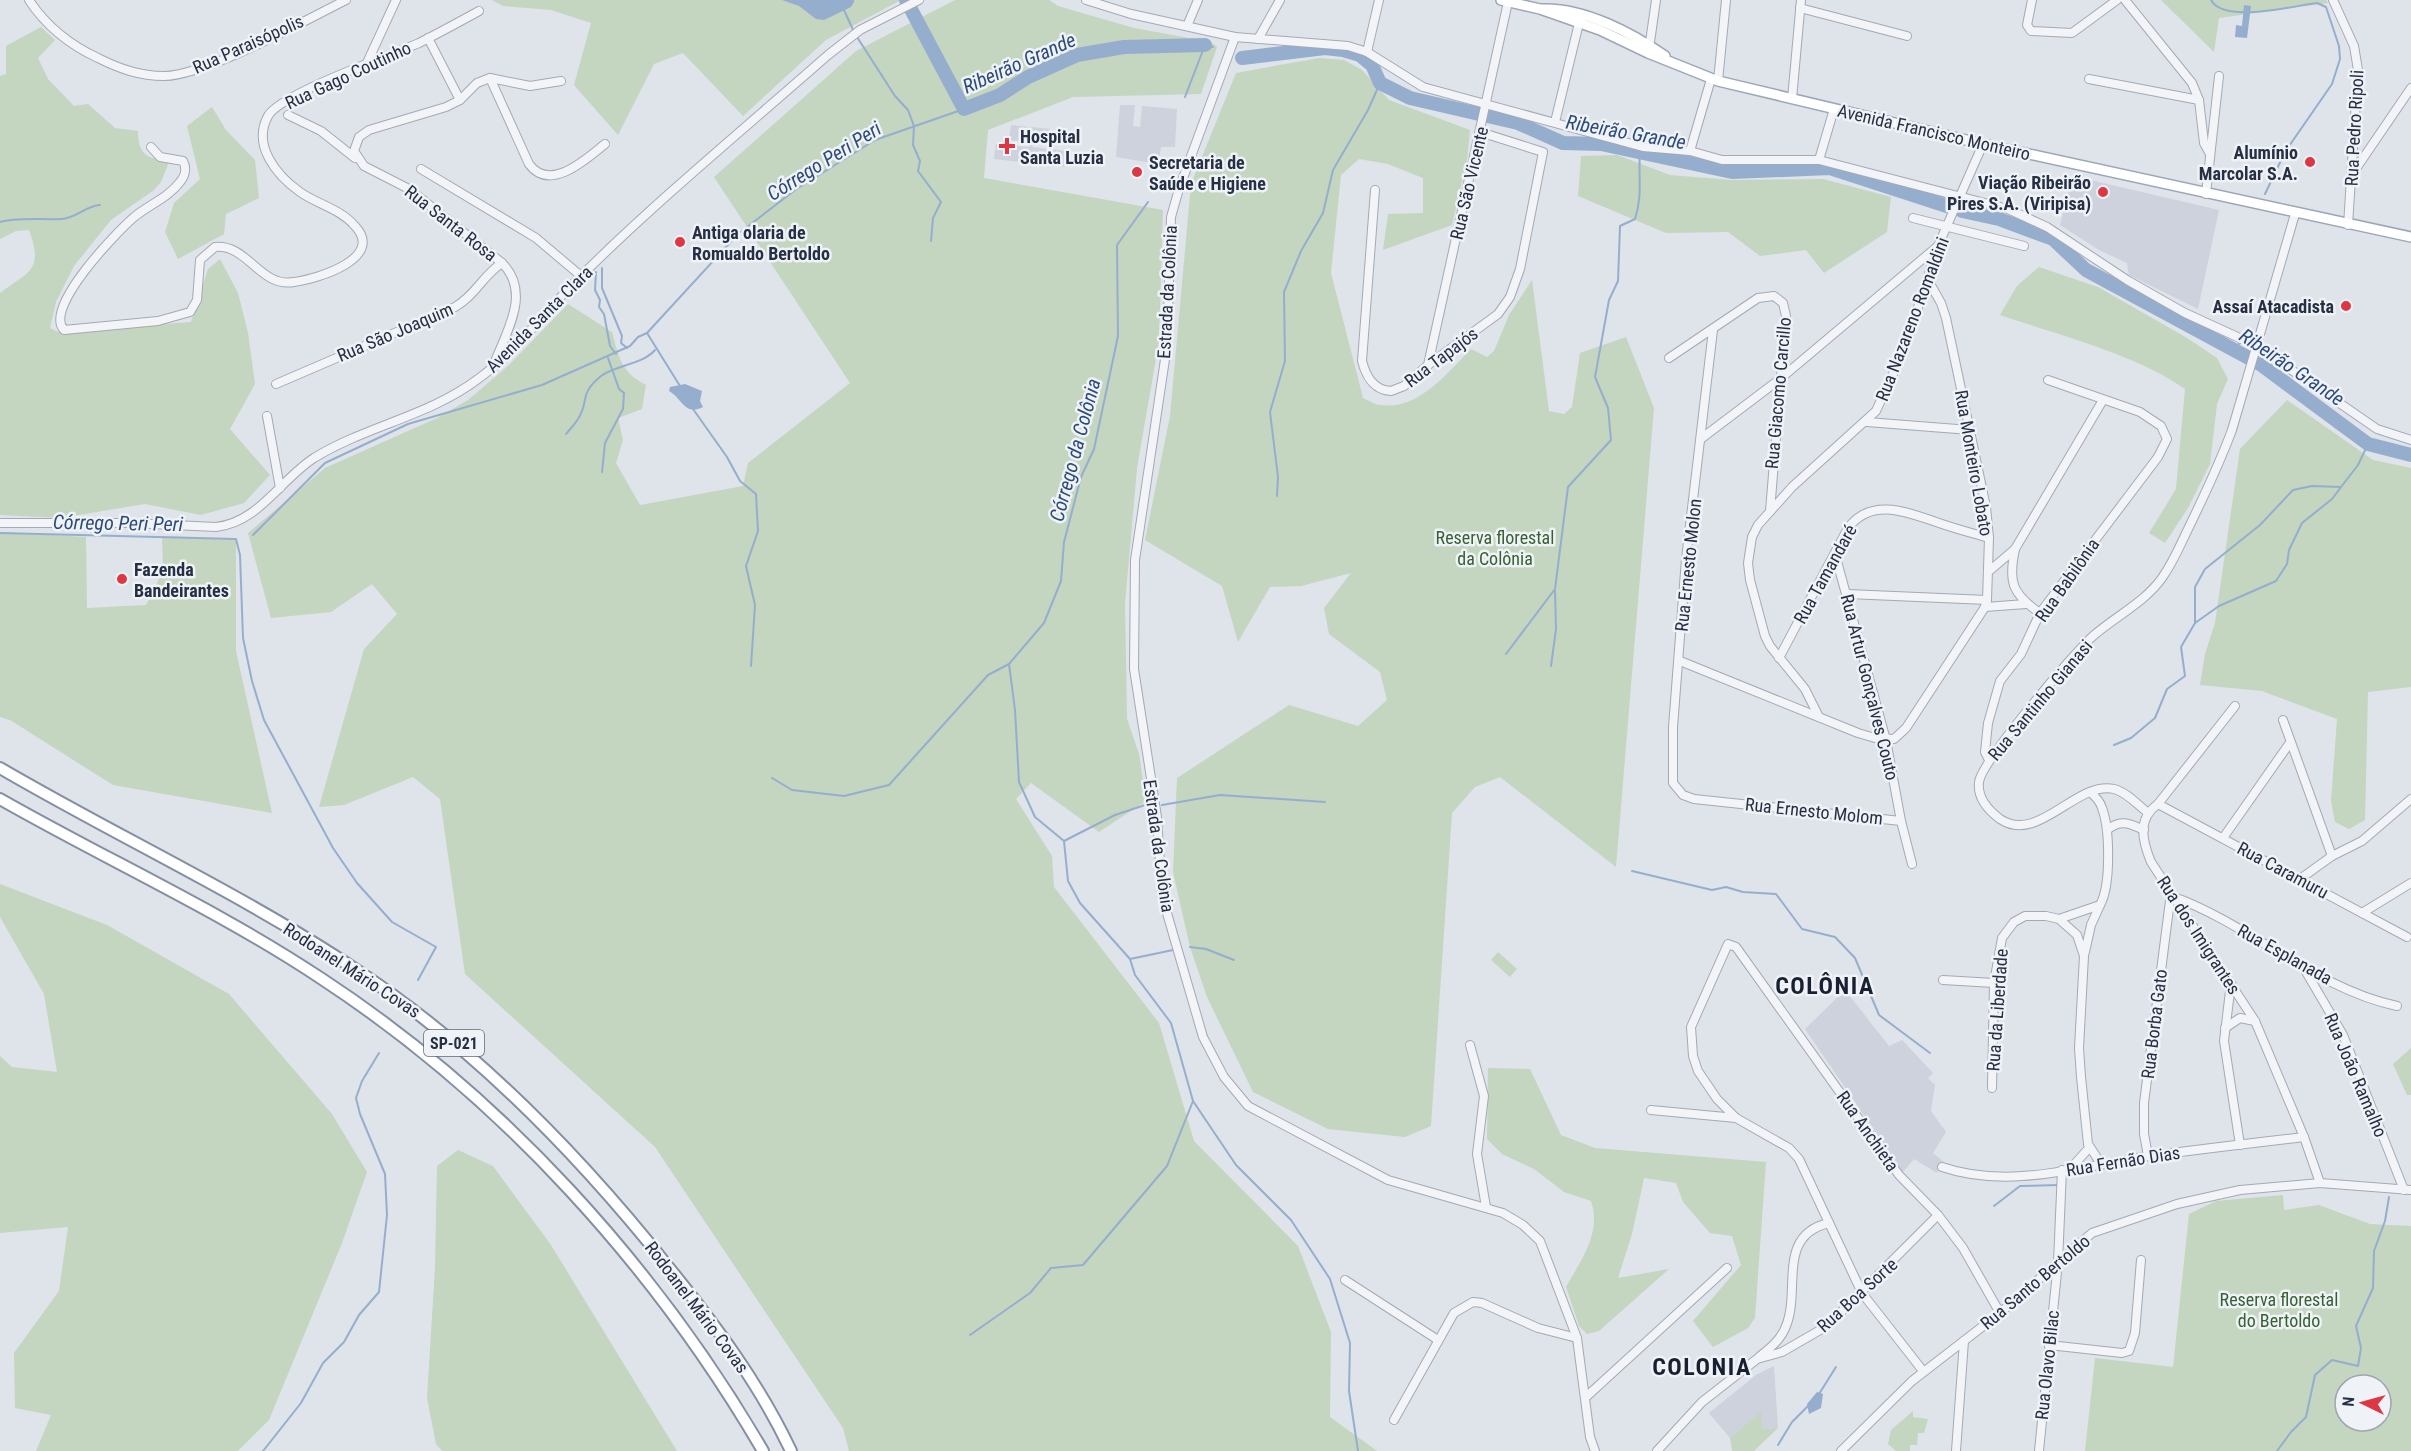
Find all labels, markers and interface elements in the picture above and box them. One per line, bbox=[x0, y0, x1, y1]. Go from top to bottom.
street label: Rua Paraisópolis bbox=[189, 10, 307, 78]
water label: Ribeirão Grande bbox=[959, 27, 1079, 99]
street label: Rua Gago Coutinho bbox=[282, 37, 414, 113]
street label: Rua Pedro Ripoli bbox=[2340, 69, 2368, 187]
street label: Avenida Francisco Monteiro bbox=[1836, 100, 2032, 164]
water label: Ribeirão Grande bbox=[1564, 110, 1688, 154]
water label: Córrego Peri Peri bbox=[763, 116, 886, 206]
street label: Rua São Vicente bbox=[1446, 124, 1492, 242]
place label: Hospital Santa Luzia bbox=[1020, 126, 1104, 168]
marker: Hospital Santa Luzia bbox=[998, 137, 1016, 155]
place label: Alumínio Marcolar S.A. bbox=[2199, 142, 2298, 184]
place label: Secretaria de Saúde e Higiene bbox=[1149, 152, 1266, 194]
marker: Alumínio Marcolar S.A. bbox=[2303, 155, 2317, 169]
marker: Secretaria de Saúde e Higiene bbox=[1130, 165, 1144, 179]
place label: Viação Ribeirão Pires S.A. (Viripisa) bbox=[1947, 172, 2091, 215]
street label: Rua Santa Rosa bbox=[401, 180, 501, 266]
marker: Viação Ribeirão Pires S.A. (Viripisa) bbox=[2096, 185, 2110, 199]
place label: Antiga olaria de Romualdo Bertoldo bbox=[692, 222, 830, 264]
street label: Estrada da Colônia bbox=[1153, 225, 1181, 359]
street label: Rua Nazareno Romaldini bbox=[1871, 234, 1953, 404]
marker: Antiga olaria de Romualdo Bertoldo bbox=[673, 235, 687, 249]
street label: Avenida Santa Clara bbox=[481, 261, 597, 377]
place label: Assaí Atacadista bbox=[2213, 296, 2334, 317]
street label: Rua São Joaquim bbox=[334, 298, 456, 366]
marker: Assaí Atacadista bbox=[2339, 299, 2353, 313]
street label: Rua Giacomo Carcillo bbox=[1761, 316, 1795, 470]
street label: Rua Tapajós bbox=[1400, 323, 1482, 391]
water label: Ribeirão Grande bbox=[2235, 323, 2349, 411]
water label: Córrego da Colônia bbox=[1044, 376, 1106, 524]
street label: Rua Monteiro Lobato bbox=[1951, 388, 1997, 538]
street label: Rua Ernesto Molon bbox=[1671, 497, 1705, 633]
water label: Córrego Peri Peri bbox=[53, 510, 184, 536]
street label: Rua Tamandaré bbox=[1789, 521, 1861, 627]
park label: Reserva florestal da Colônia bbox=[1436, 527, 1554, 569]
street label: Rua Babilônia bbox=[2031, 534, 2103, 626]
place label: Fazenda Bandeirantes bbox=[134, 559, 229, 601]
marker: Fazenda Bandeirantes bbox=[115, 572, 129, 586]
street label: Rua Artur Gonçalves Couto bbox=[1837, 592, 1903, 782]
street label: Rua Santinho Gianasi bbox=[1983, 635, 2097, 765]
street label: Estrada da Colônia bbox=[1139, 778, 1179, 914]
street label: Rua Ernesto Molom bbox=[1744, 793, 1884, 829]
street label: Rua Caramuru bbox=[2234, 837, 2332, 903]
street label: Rua dos Imigrantes bbox=[2153, 872, 2245, 998]
street label: Rodoanel Mário Covas bbox=[280, 918, 424, 1022]
street label: Rua Esplanada bbox=[2234, 919, 2336, 989]
street label: Rua da Liberdade bbox=[1982, 948, 2012, 1072]
street label: Rua Borba Gato bbox=[2137, 968, 2171, 1080]
district label: COLÔNIA bbox=[1775, 972, 1875, 1000]
street label: Rua João Ramalho bbox=[2320, 1010, 2392, 1140]
road number: SP-021 bbox=[424, 1030, 484, 1056]
street label: Rua Anchieta bbox=[1833, 1087, 1903, 1175]
street label: Rua Fernão Dias bbox=[2064, 1142, 2182, 1180]
street label: Rua Santo Bertoldo bbox=[1976, 1230, 2094, 1334]
street label: Rodoanel Mário Covas bbox=[641, 1237, 753, 1377]
street label: Rua Boa Sorte bbox=[1813, 1254, 1901, 1336]
park label: Reserva florestal do Bertoldo bbox=[2220, 1289, 2338, 1331]
street label: Rua Olavo Bilac bbox=[2031, 1309, 2063, 1421]
district label: COLONIA bbox=[1652, 1353, 1752, 1381]
north arrow bbox=[2333, 1373, 2393, 1433]
text: N bbox=[2339, 1396, 2358, 1407]

